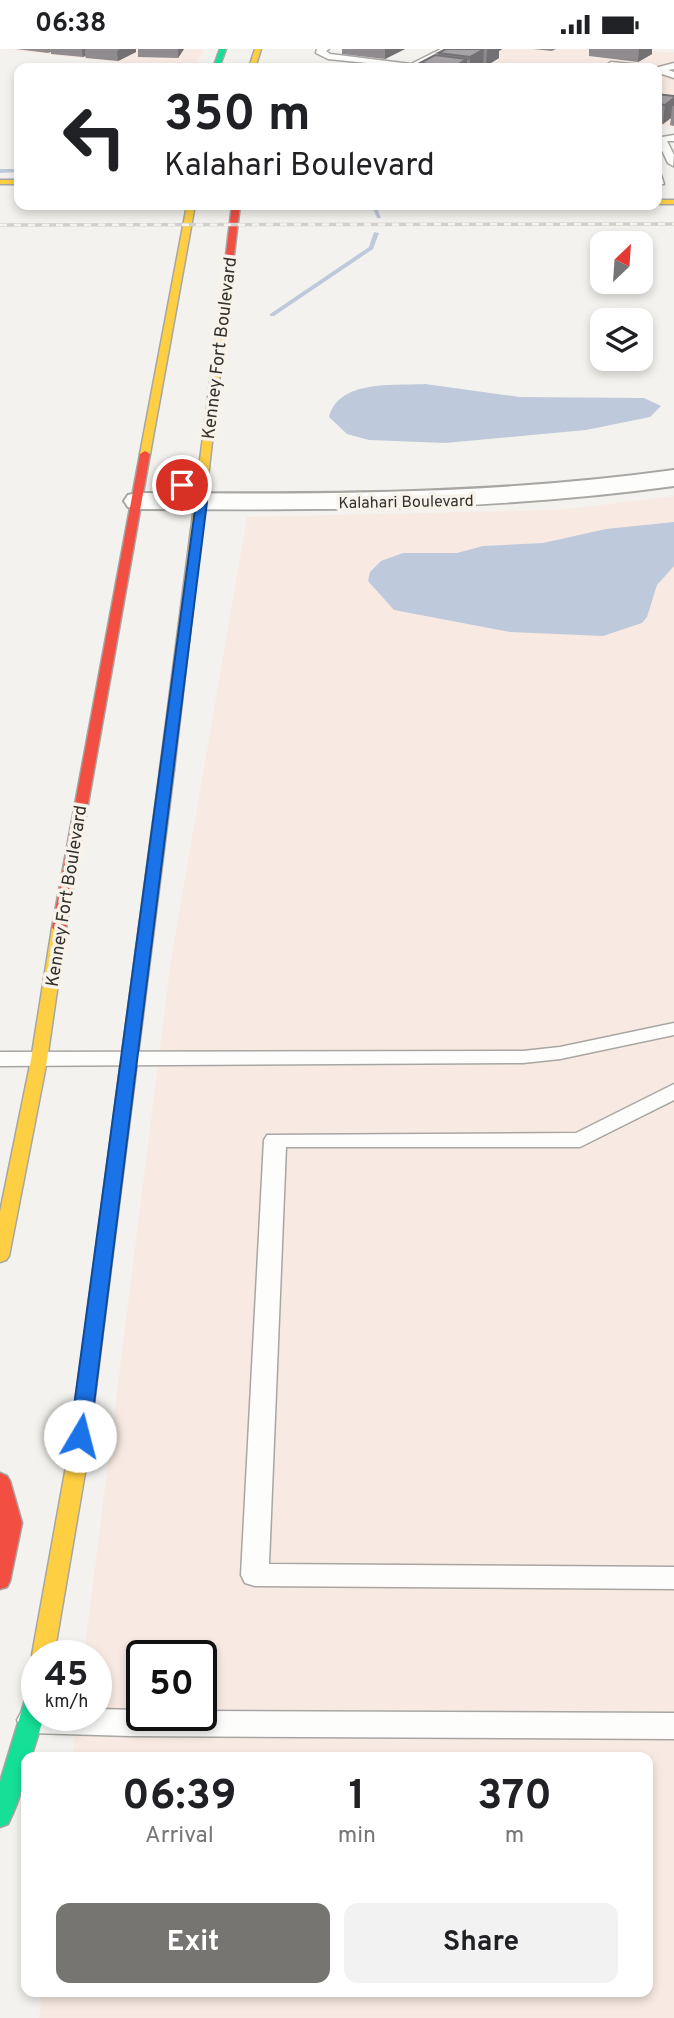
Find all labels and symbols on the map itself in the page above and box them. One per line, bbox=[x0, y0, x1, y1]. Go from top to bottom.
north arrow bbox=[590, 231, 653, 294]
street label: Kenney Fort Boulevard bbox=[198, 256, 243, 441]
pin bbox=[152, 455, 212, 515]
street label: Kalahari Boulevard bbox=[338, 492, 474, 514]
street label: Kenney Fort Boulevard bbox=[42, 804, 93, 989]
position arrow bbox=[43, 1399, 117, 1473]
speed limit sign: 50 bbox=[126, 1640, 217, 1731]

